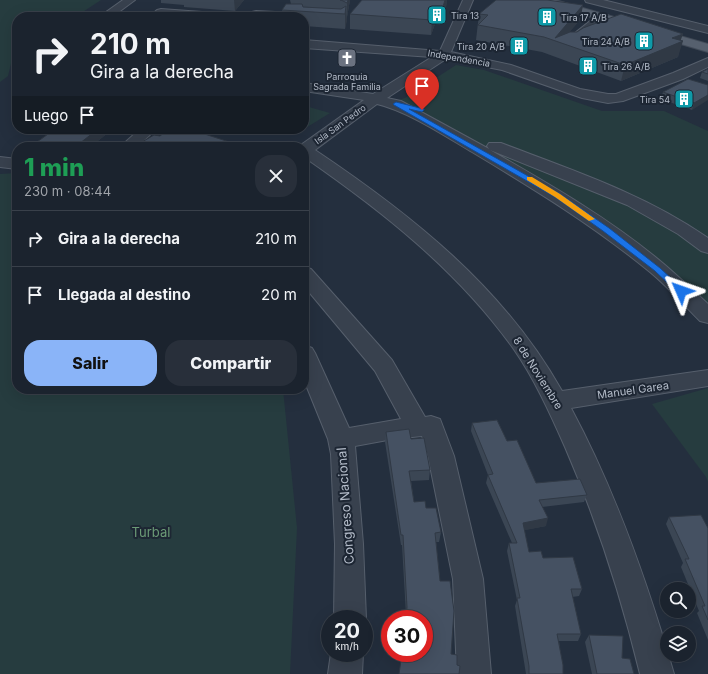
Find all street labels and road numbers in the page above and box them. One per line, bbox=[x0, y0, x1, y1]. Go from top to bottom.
street label: Independencia bbox=[427, 47, 491, 69]
street label: Isla San Pedro bbox=[312, 102, 368, 146]
street label: 8 de Noviembre bbox=[510, 334, 566, 412]
street label: Manuel Garea bbox=[596, 378, 670, 402]
street label: Congreso Nacional bbox=[333, 447, 357, 565]

